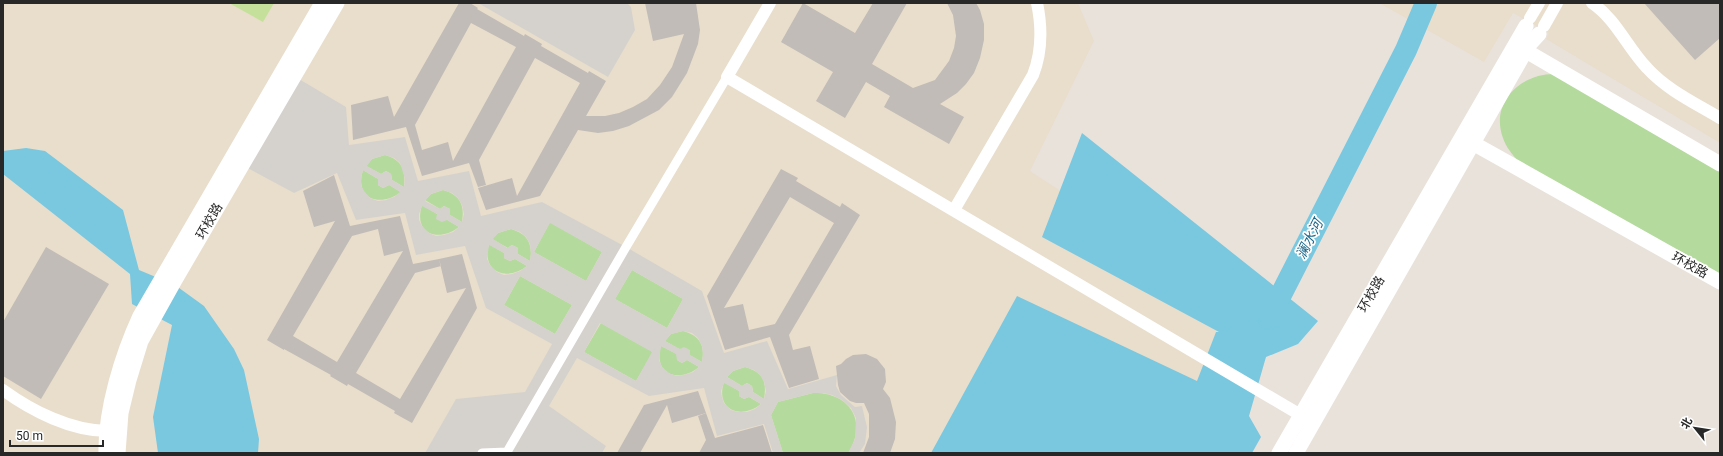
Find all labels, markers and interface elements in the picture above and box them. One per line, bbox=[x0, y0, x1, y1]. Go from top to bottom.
street label: 环校路 bbox=[193, 200, 225, 242]
water label: 澜水河 bbox=[1292, 214, 1327, 261]
street label: 环校路 bbox=[1669, 249, 1711, 281]
street label: 环校路 bbox=[1355, 273, 1387, 315]
north arrow bbox=[1675, 408, 1715, 448]
text: 北 bbox=[1678, 415, 1695, 431]
scale bar bbox=[10, 422, 103, 448]
text: 50 m bbox=[16, 429, 43, 443]

